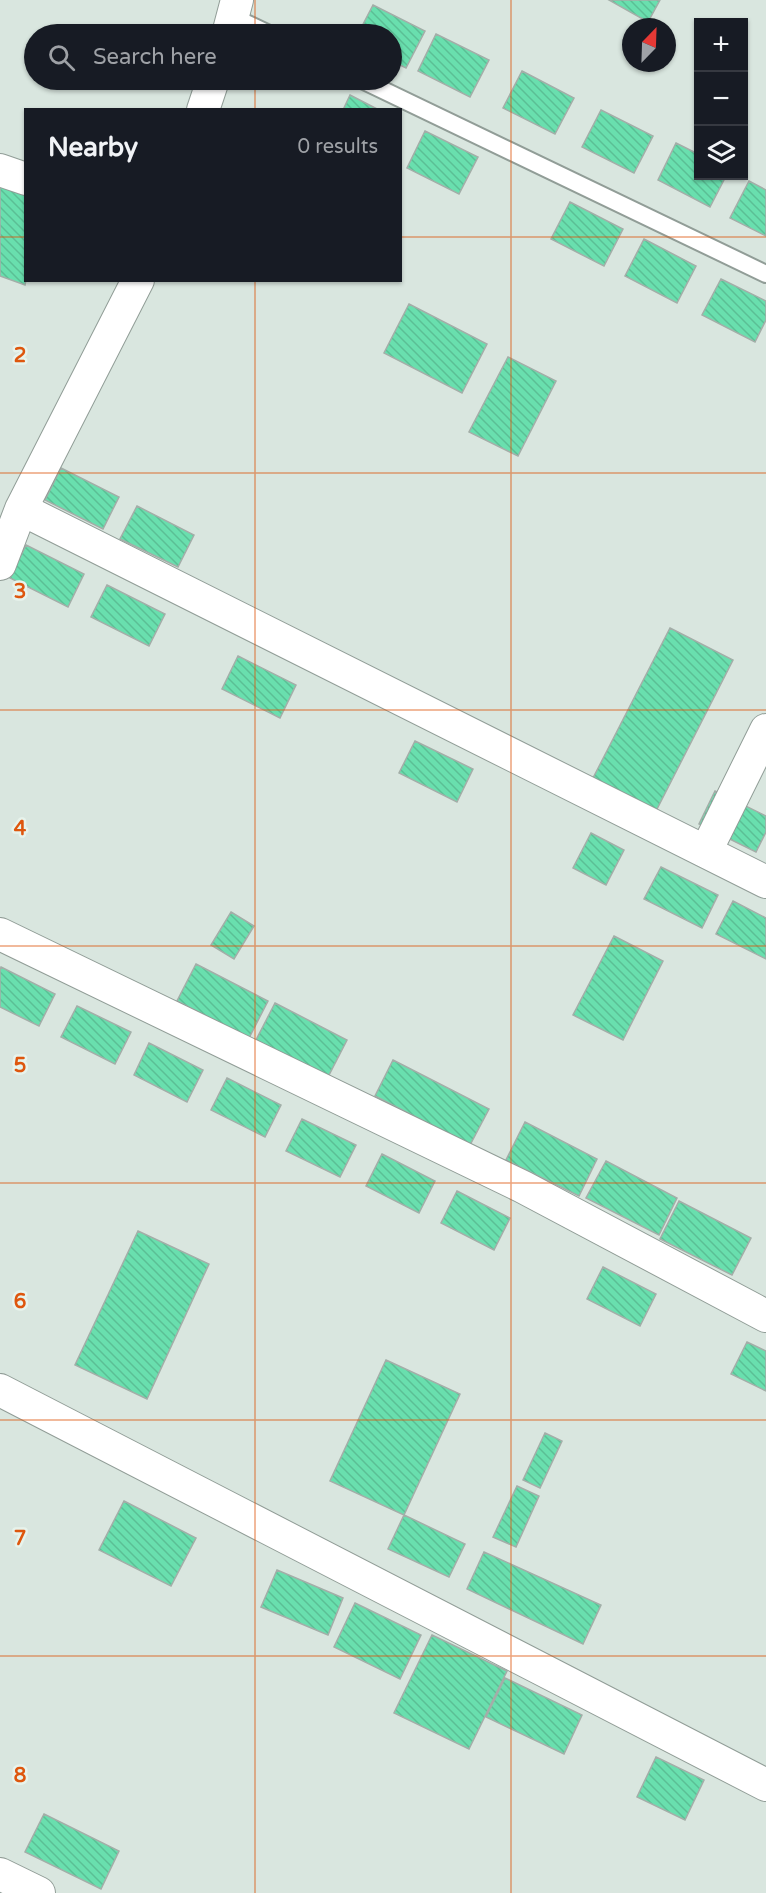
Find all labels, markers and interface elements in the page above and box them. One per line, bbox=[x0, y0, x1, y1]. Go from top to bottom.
north arrow bbox=[622, 18, 676, 72]
map controls bbox=[694, 18, 748, 180]
button: + bbox=[694, 18, 748, 72]
search box bbox=[24, 24, 402, 90]
icon: search bbox=[45, 41, 78, 74]
text: Search here bbox=[93, 44, 217, 70]
button: − bbox=[694, 72, 748, 126]
button: layers bbox=[694, 126, 748, 180]
text: Nearby bbox=[48, 132, 138, 163]
text: 0 results bbox=[298, 135, 378, 159]
text: 2 bbox=[14, 344, 26, 368]
text: 3 bbox=[14, 580, 26, 604]
text: 4 bbox=[14, 817, 27, 841]
text: 5 bbox=[14, 1054, 26, 1078]
text: 6 bbox=[14, 1290, 26, 1314]
text: 7 bbox=[14, 1527, 26, 1551]
text: 8 bbox=[14, 1764, 26, 1788]

